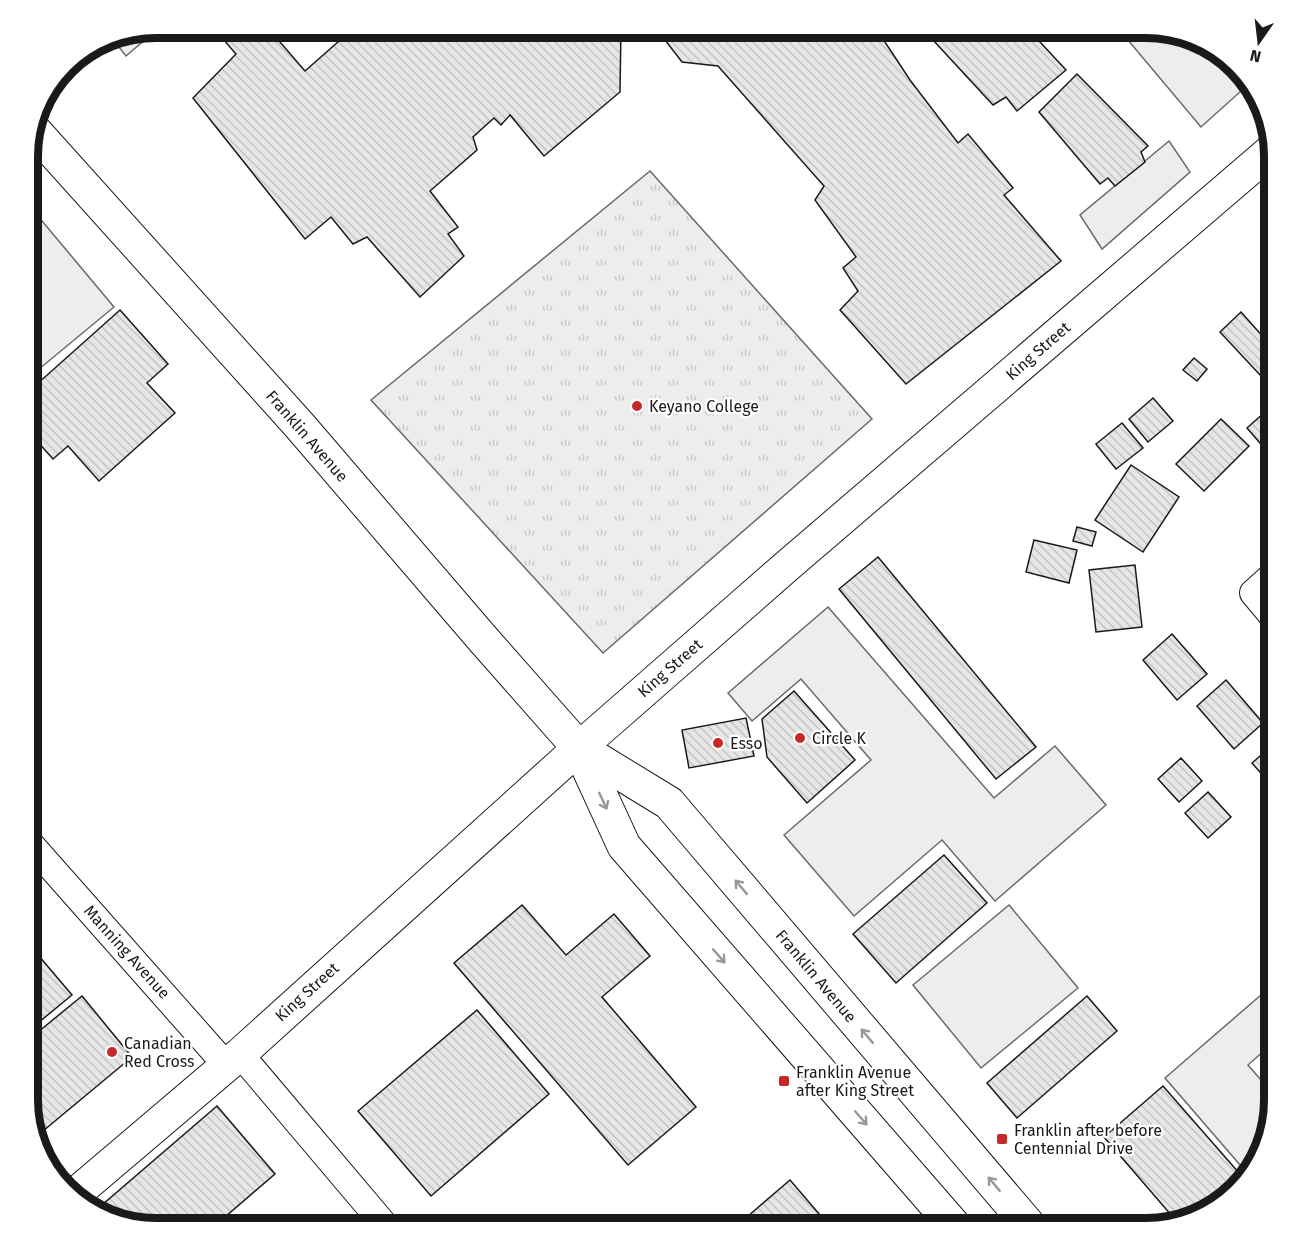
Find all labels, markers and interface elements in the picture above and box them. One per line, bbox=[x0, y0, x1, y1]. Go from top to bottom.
north arrow bbox=[1229, 12, 1289, 72]
text: N bbox=[1248, 46, 1263, 67]
street label: King Street bbox=[1002, 318, 1074, 384]
street label: Franklin Avenue bbox=[262, 386, 352, 486]
place label: Keyano College bbox=[649, 397, 759, 416]
marker: Keyano College bbox=[630, 399, 644, 413]
street label: King Street bbox=[634, 635, 706, 701]
place label: Circle K bbox=[812, 729, 866, 748]
marker: Circle K bbox=[793, 731, 807, 745]
place label: Esso bbox=[730, 734, 763, 753]
marker: Esso bbox=[711, 736, 725, 750]
one-way arrow bbox=[598, 791, 610, 809]
one-way arrow bbox=[734, 880, 748, 895]
street label: Manning Avenue bbox=[80, 901, 174, 1003]
street label: Franklin Avenue bbox=[772, 926, 860, 1026]
one-way arrow bbox=[712, 948, 726, 963]
street label: King Street bbox=[271, 958, 343, 1026]
one-way arrow bbox=[860, 1029, 874, 1044]
place label: Canadian Red Cross bbox=[124, 1034, 195, 1071]
marker: Canadian Red Cross bbox=[105, 1045, 119, 1059]
place label: Franklin Avenue after King Street bbox=[796, 1063, 914, 1100]
marker: Franklin Avenue after King Street bbox=[777, 1074, 791, 1088]
one-way arrow bbox=[854, 1111, 868, 1126]
place label: Franklin after before Centennial Drive bbox=[1014, 1121, 1162, 1158]
marker: Franklin after before Centennial Drive bbox=[995, 1132, 1009, 1146]
one-way arrow bbox=[987, 1176, 1000, 1192]

